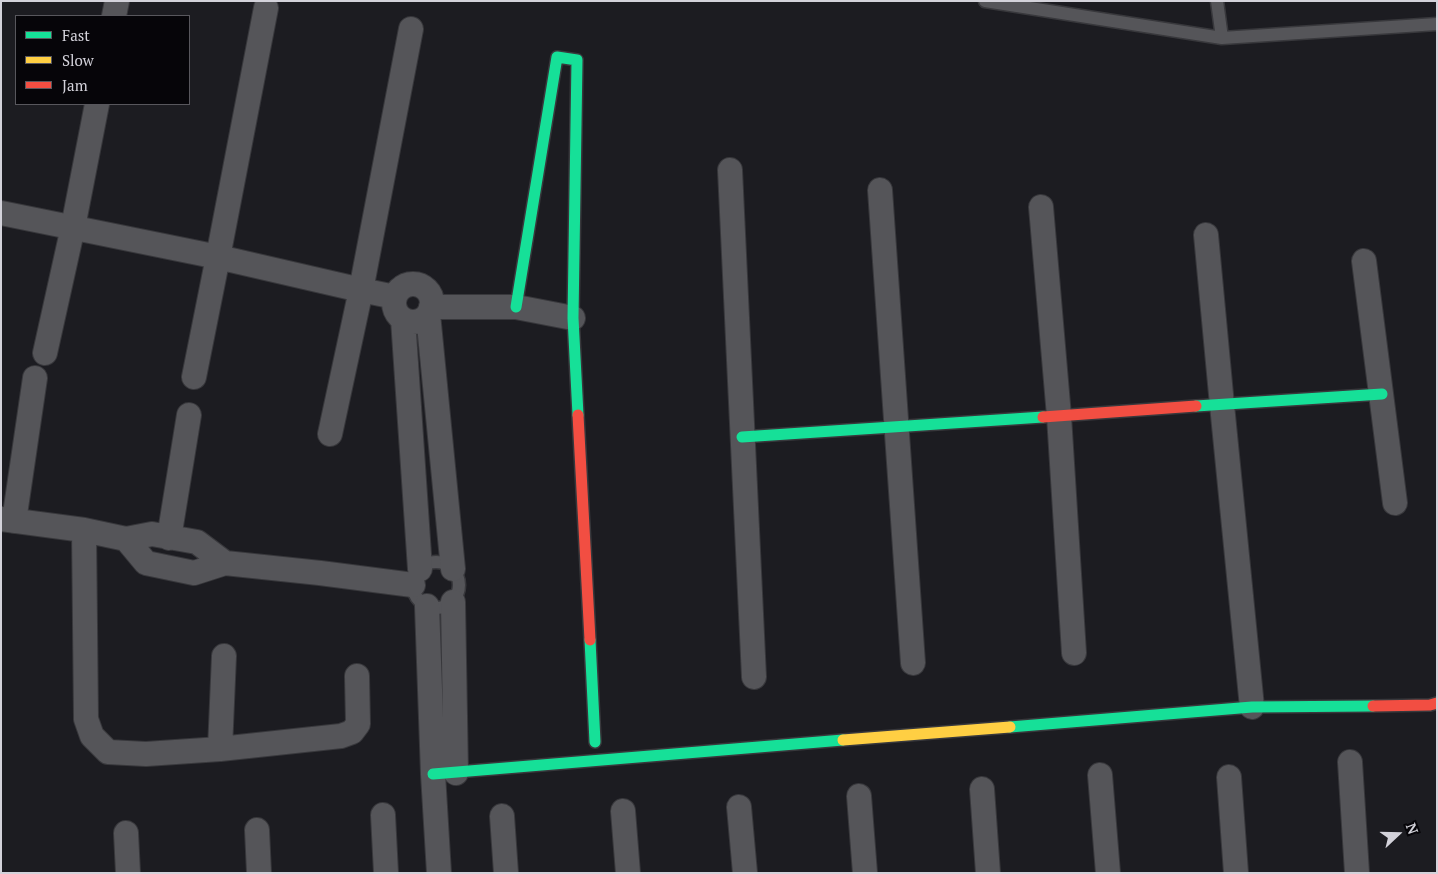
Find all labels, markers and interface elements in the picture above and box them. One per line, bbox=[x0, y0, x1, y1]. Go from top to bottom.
legend bbox=[15, 15, 190, 105]
text: Fast bbox=[62, 25, 90, 45]
text: Slow bbox=[62, 50, 94, 70]
text: Jam bbox=[62, 75, 88, 95]
north arrow bbox=[1373, 809, 1423, 859]
text: N bbox=[1402, 820, 1423, 837]

